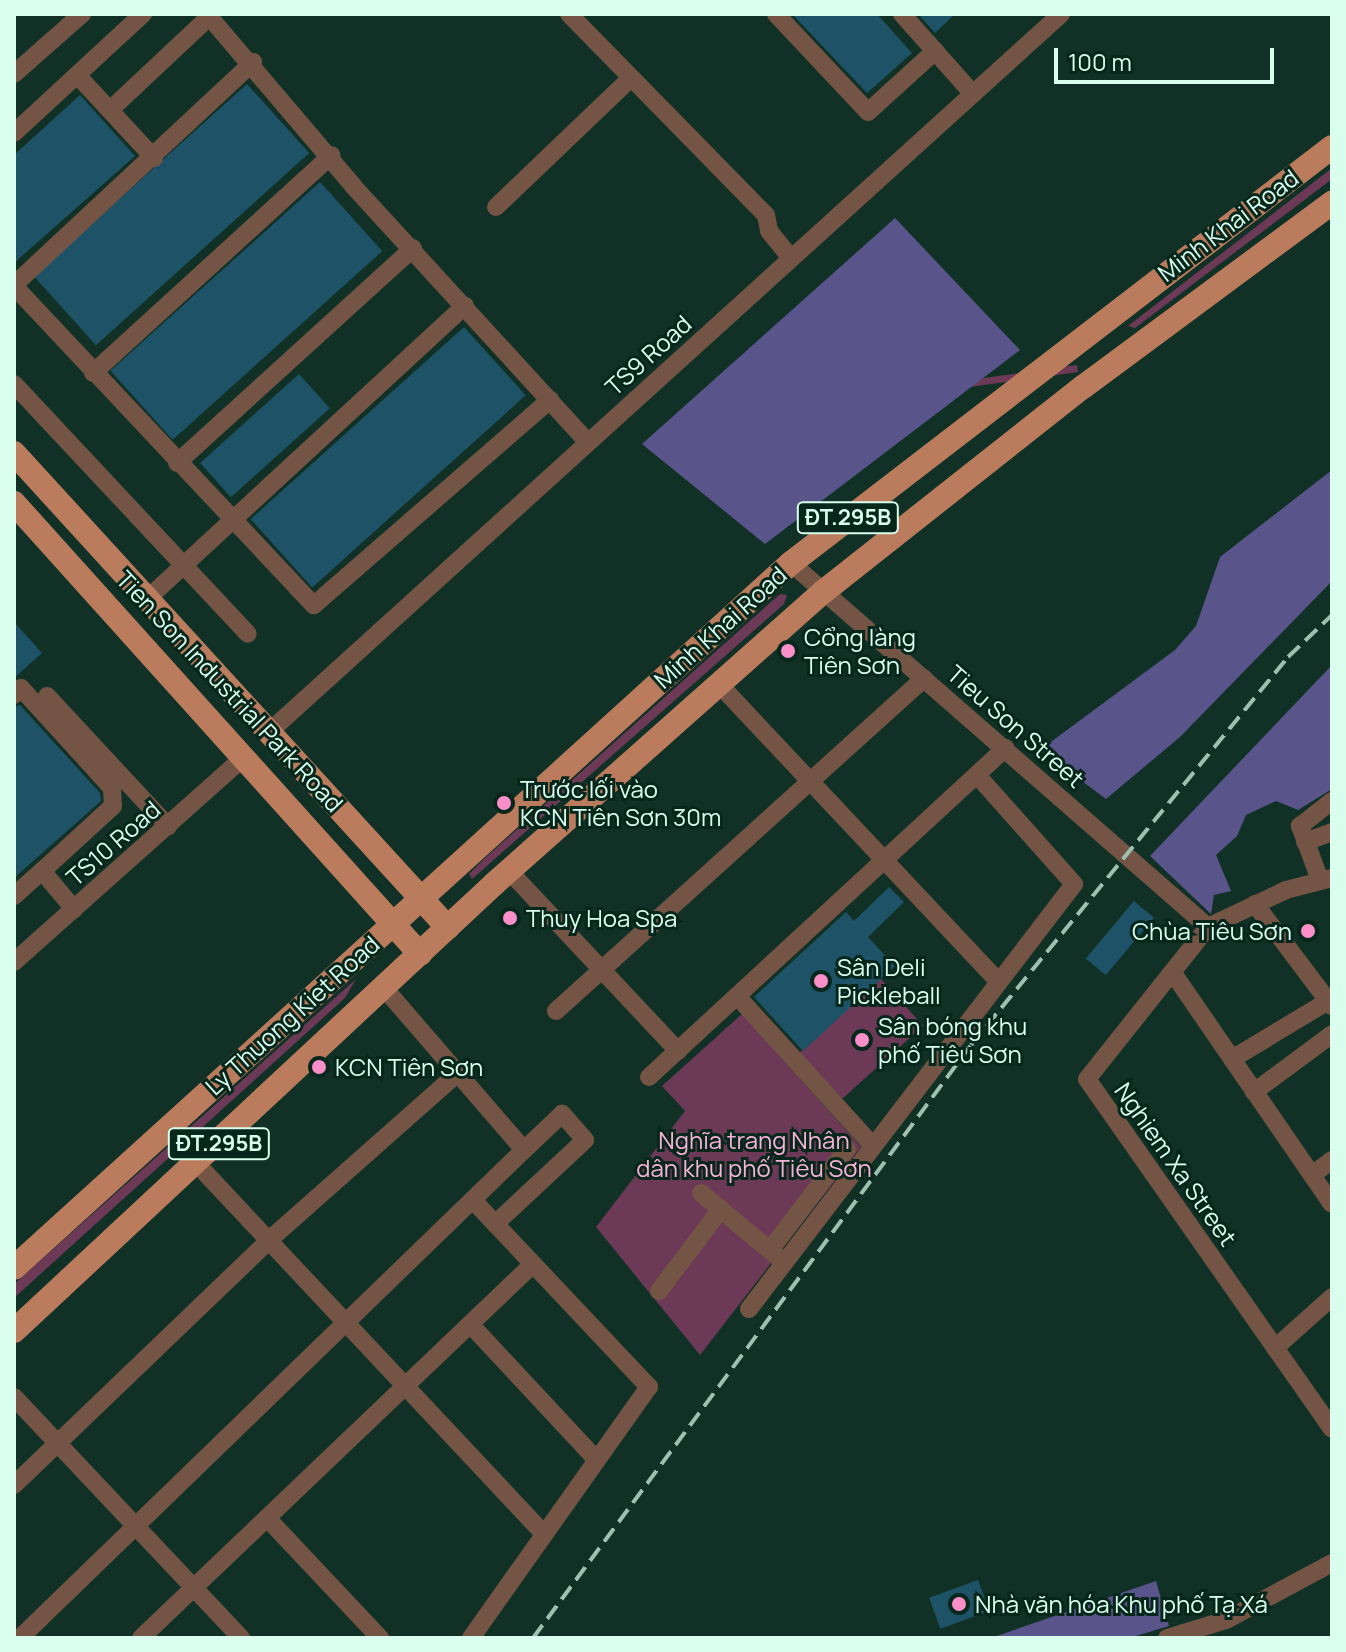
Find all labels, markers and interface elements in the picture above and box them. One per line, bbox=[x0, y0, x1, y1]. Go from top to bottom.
scale bar bbox=[1058, 32, 1278, 82]
text: 100 m bbox=[1068, 45, 1132, 78]
street label: Minh Khai Road bbox=[1152, 163, 1304, 287]
street label: TS9 Road bbox=[599, 309, 697, 401]
road number: ĐT.295B bbox=[796, 500, 900, 536]
street label: Minh Khai Road bbox=[648, 560, 792, 694]
street label: Tien Son Industrial Park Road bbox=[111, 565, 349, 817]
place label: Cổng làng Tiên Sơn bbox=[804, 623, 916, 679]
marker: Cổng làng Tiên Sơn bbox=[779, 642, 797, 660]
street label: Tieu Son Street bbox=[942, 659, 1090, 793]
place label: Trước lối vào KCN Tiên Sơn 30m bbox=[520, 775, 721, 831]
street label: TS10 Road bbox=[60, 794, 166, 892]
marker: Trước lối vào KCN Tiên Sơn 30m bbox=[495, 794, 513, 812]
place label: Thuy Hoa Spa bbox=[526, 904, 677, 932]
marker: Thuy Hoa Spa bbox=[501, 909, 519, 927]
place label: Chùa Tiêu Sơn bbox=[1132, 917, 1292, 945]
marker: Chùa Tiêu Sơn bbox=[1299, 922, 1317, 940]
street label: Ly Thuong Kiet Road bbox=[199, 929, 385, 1101]
place label: Sân Deli Pickleball bbox=[837, 953, 941, 1009]
marker: Sân Deli Pickleball bbox=[812, 972, 830, 990]
place label: Sân bóng khu phố Tiêu Sơn bbox=[878, 1012, 1027, 1068]
marker: Sân bóng khu phố Tiêu Sơn bbox=[853, 1031, 871, 1049]
place label: KCN Tiên Sơn bbox=[335, 1053, 483, 1081]
marker: KCN Tiên Sơn bbox=[310, 1058, 328, 1076]
street label: Nghiem Xa Street bbox=[1109, 1077, 1243, 1251]
road number: ĐT.295B bbox=[167, 1126, 271, 1162]
park label: Nghĩa trang Nhân dân khu phố Tiêu Sơn bbox=[636, 1126, 872, 1182]
place label: Nhà văn hóa Khu phố Tạ Xá bbox=[975, 1590, 1268, 1618]
marker: Nhà văn hóa Khu phố Tạ Xá bbox=[950, 1595, 968, 1613]

